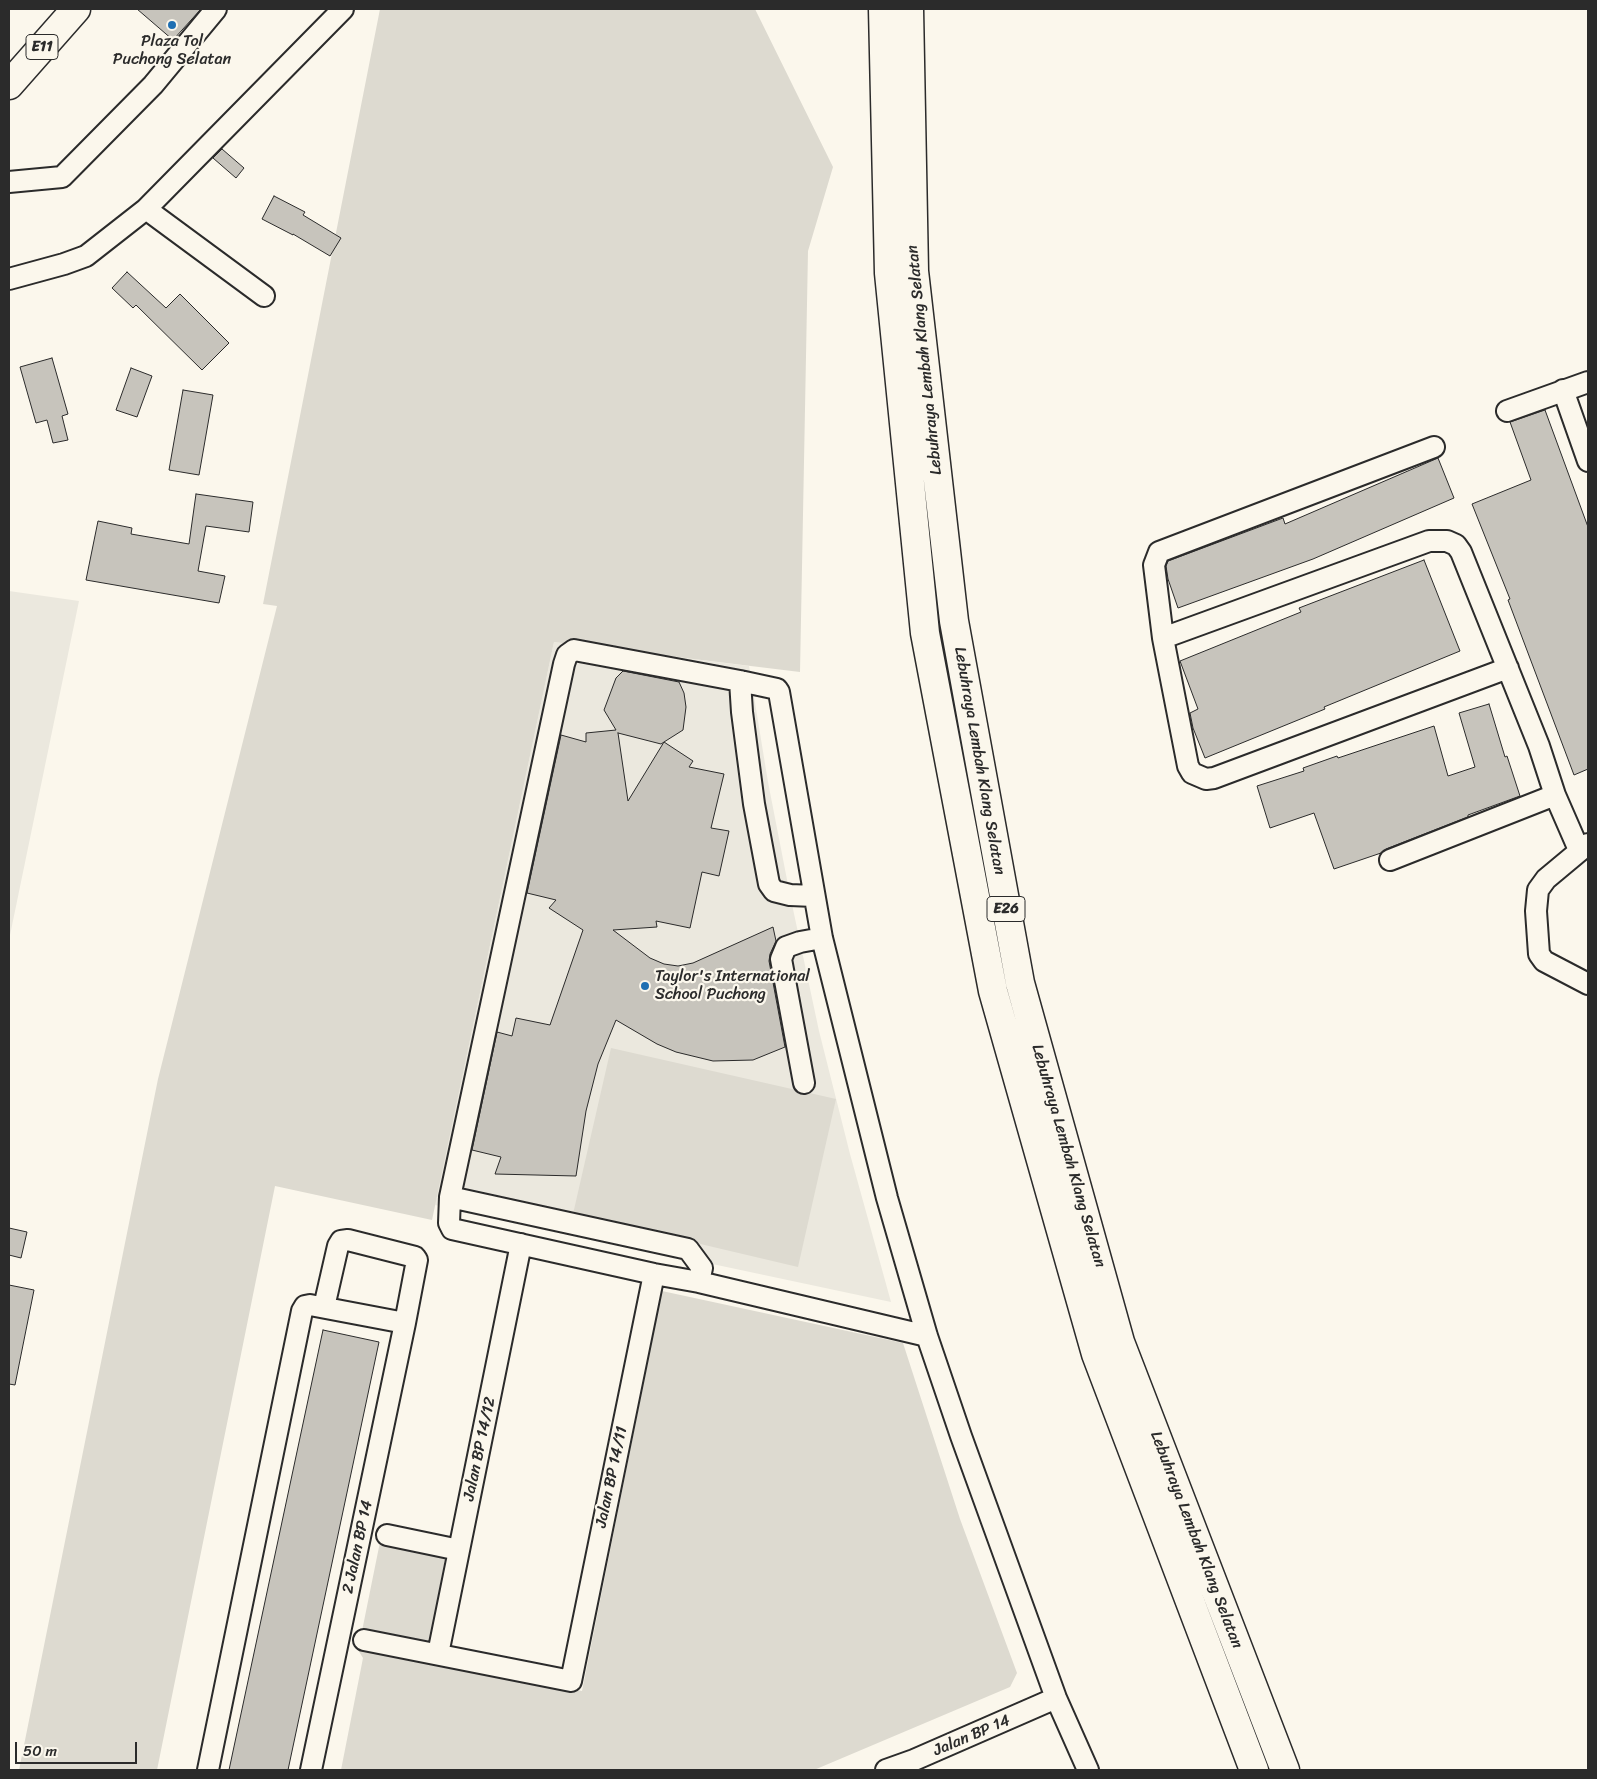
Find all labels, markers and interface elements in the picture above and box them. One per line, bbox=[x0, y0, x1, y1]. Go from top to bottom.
marker: Plaza Tol Puchong Selatan bbox=[166, 19, 178, 31]
place label: Plaza Tol Puchong Selatan bbox=[113, 32, 231, 70]
road number: E11 bbox=[26, 34, 58, 60]
street label: Lebuhraya Lembah Klang Selatan bbox=[903, 244, 947, 476]
street label: Lebuhraya Lembah Klang Selatan bbox=[949, 645, 1009, 877]
road number: E26 bbox=[987, 896, 1025, 922]
place label: Taylor's International School Puchong bbox=[655, 967, 810, 1005]
marker: Taylor's International School Puchong bbox=[639, 980, 651, 992]
street label: Lebuhraya Lembah Klang Selatan bbox=[1027, 1042, 1109, 1270]
street label: Jalan BP 14/12 bbox=[460, 1395, 500, 1503]
street label: Jalan BP 14/11 bbox=[592, 1425, 632, 1529]
street label: Lebuhraya Lembah Klang Selatan bbox=[1146, 1429, 1246, 1651]
street label: 2 Jalan BP 14 bbox=[339, 1499, 377, 1595]
street label: Jalan BP 14 bbox=[931, 1711, 1013, 1761]
scale bar bbox=[18, 1732, 140, 1764]
text: 50 m bbox=[23, 1738, 57, 1764]

